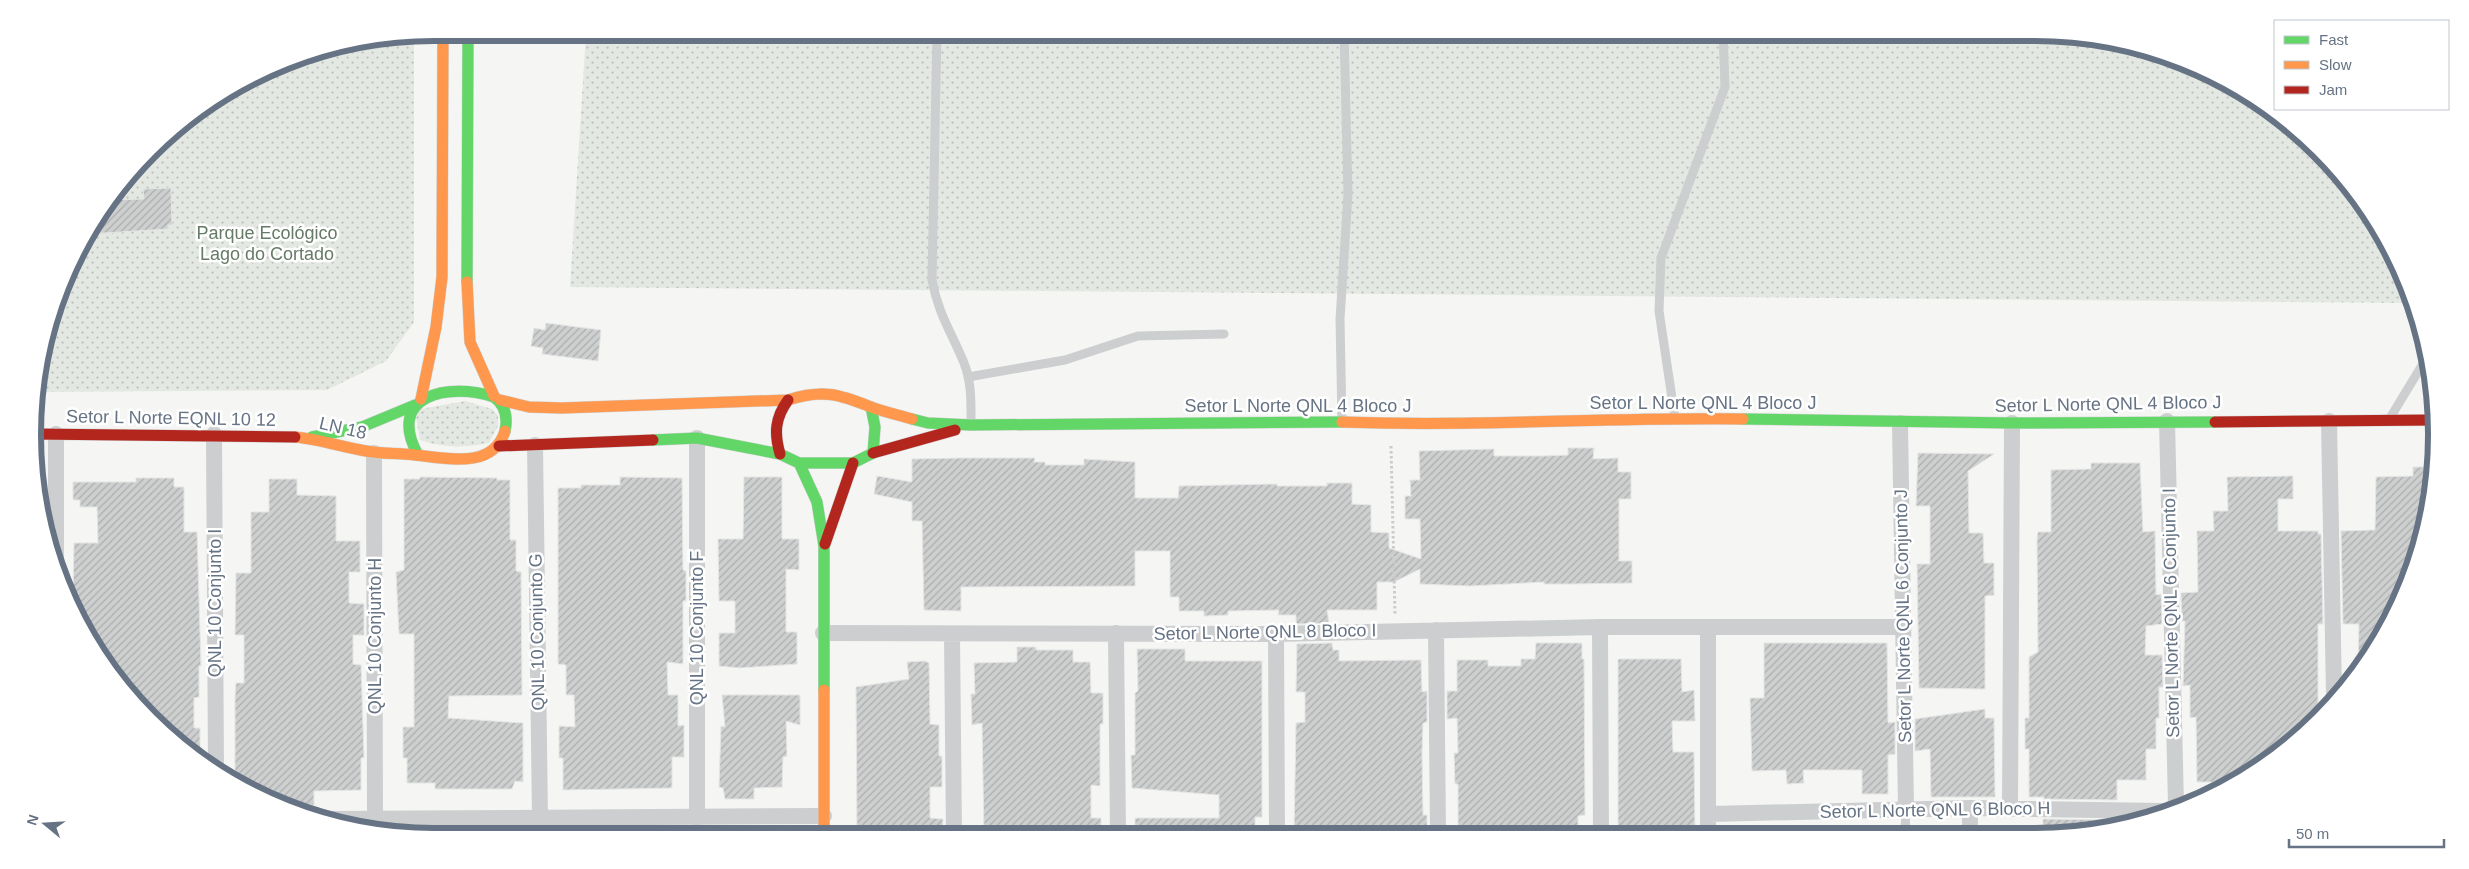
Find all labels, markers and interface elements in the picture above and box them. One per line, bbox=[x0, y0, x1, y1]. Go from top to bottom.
legend bbox=[2274, 20, 2449, 110]
text: Fast bbox=[2319, 31, 2349, 48]
text: Slow bbox=[2319, 56, 2352, 73]
text: Jam bbox=[2319, 81, 2347, 98]
park label: Parque Ecológico Lago do Cortado bbox=[196, 223, 338, 264]
street label: Setor L Norte QNL 4 Bloco J bbox=[1994, 392, 2222, 416]
street label: Setor L Norte QNL 4 Bloco J bbox=[1590, 393, 1816, 413]
street label: Setor L Norte QNL 4 Bloco J bbox=[1185, 396, 1411, 416]
street label: Setor L Norte EQNL 10 12 bbox=[66, 406, 276, 430]
street label: LN 18 bbox=[317, 413, 369, 443]
street label: Setor L Norte QNL 6 Conjunto I bbox=[2159, 488, 2183, 738]
street label: Setor L Norte QNL 6 Conjunto J bbox=[1891, 489, 1915, 743]
street label: QNL 10 Conjunto I bbox=[205, 529, 225, 677]
street label: QNL 10 Conjunto F bbox=[687, 551, 707, 705]
street label: QNL 10 Conjunto G bbox=[526, 553, 548, 711]
street label: QNL 10 Conjunto H bbox=[365, 558, 385, 714]
street label: Setor L Norte QNL 8 Bloco I bbox=[1153, 620, 1377, 644]
street label: Setor L Norte QNL 6 Bloco H bbox=[1819, 798, 2051, 822]
north arrow bbox=[20, 799, 70, 849]
text: N bbox=[23, 813, 42, 827]
scale bar bbox=[2289, 816, 2444, 848]
text: 50 m bbox=[2296, 825, 2329, 842]

